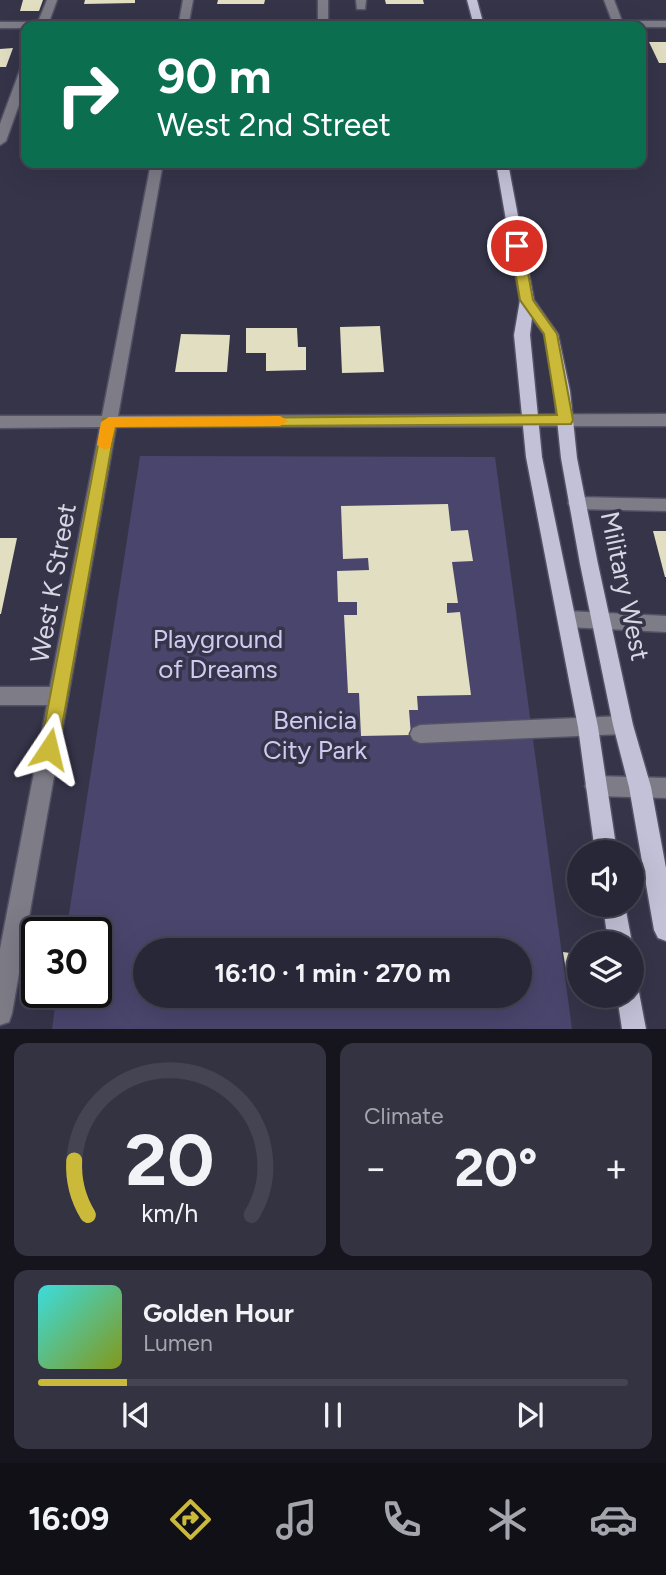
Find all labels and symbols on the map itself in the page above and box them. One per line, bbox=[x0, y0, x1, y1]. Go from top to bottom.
pin bbox=[487, 216, 547, 276]
street label: West K Street bbox=[23, 501, 83, 665]
street label: Military West bbox=[594, 508, 656, 664]
park label: Playground of Dreams bbox=[153, 623, 283, 685]
park label: Benicia City Park bbox=[263, 704, 367, 766]
position arrow bbox=[12, 712, 86, 786]
speed limit sign: 30 bbox=[21, 917, 112, 1008]

